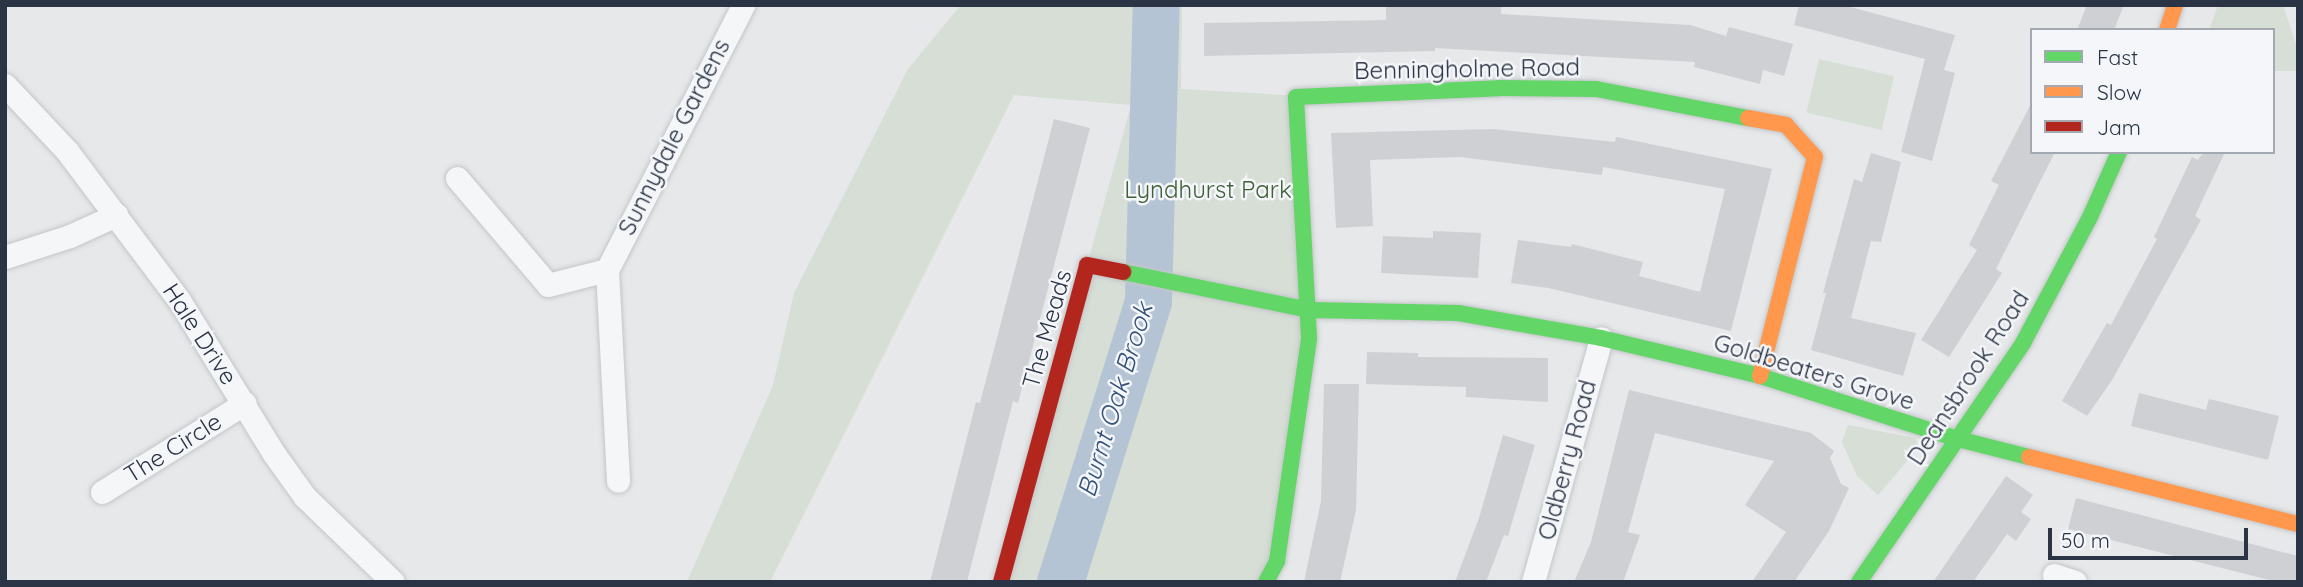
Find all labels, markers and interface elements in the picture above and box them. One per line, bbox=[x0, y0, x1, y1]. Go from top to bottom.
legend bbox=[2030, 28, 2275, 154]
street label: Sunnydale Gardens bbox=[612, 34, 736, 240]
text: Fast bbox=[2097, 44, 2138, 70]
street label: Benningholme Road bbox=[1354, 53, 1580, 85]
text: Slow bbox=[2097, 79, 2142, 105]
text: Jam bbox=[2097, 114, 2141, 140]
park label: Lyndhurst Park bbox=[1124, 176, 1292, 204]
street label: The Meads bbox=[1016, 266, 1078, 392]
street label: Hale Drive bbox=[157, 278, 243, 390]
street label: Deansbrook Road bbox=[1901, 285, 2035, 471]
water label: Burnt Oak Brook bbox=[1071, 299, 1159, 501]
street label: Goldbeaters Grove bbox=[1710, 328, 1918, 416]
street label: Oldberry Road bbox=[1532, 377, 1602, 543]
street label: The Circle bbox=[119, 407, 227, 489]
scale bar bbox=[2051, 514, 2250, 558]
text: 50 m bbox=[2061, 527, 2110, 553]

